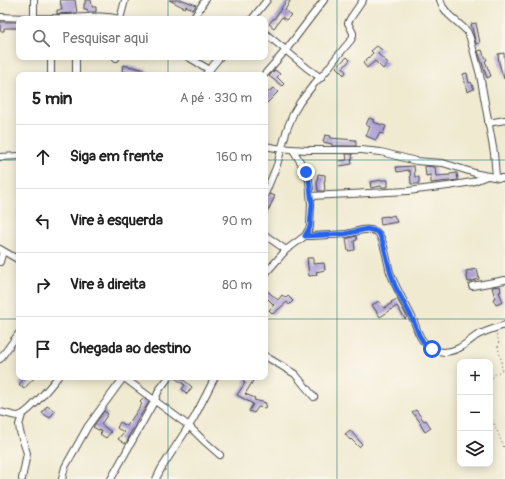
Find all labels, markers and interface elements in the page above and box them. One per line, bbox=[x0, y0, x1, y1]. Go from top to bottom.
search box bbox=[16, 16, 268, 60]
icon: search bbox=[30, 27, 52, 49]
text: Pesquisar aqui bbox=[62, 29, 148, 48]
text: 5 min bbox=[32, 88, 72, 109]
text: A pé · 330 m bbox=[180, 90, 252, 106]
icon: ahead bbox=[32, 146, 54, 168]
text: Siga em frente bbox=[70, 147, 163, 166]
text: 160 m bbox=[216, 149, 252, 165]
route end bbox=[297, 163, 315, 181]
icon: left bbox=[32, 210, 54, 232]
text: Vire à esquerda bbox=[70, 211, 163, 230]
text: 90 m bbox=[222, 213, 252, 229]
icon: right bbox=[32, 274, 54, 296]
text: Vire à direita bbox=[70, 275, 146, 294]
text: 80 m bbox=[222, 277, 252, 293]
icon: arrive bbox=[32, 338, 54, 360]
text: Chegada ao destino bbox=[70, 339, 191, 358]
route start bbox=[423, 340, 441, 358]
map controls bbox=[457, 359, 493, 467]
button: + bbox=[457, 359, 493, 395]
button: − bbox=[457, 395, 493, 431]
button: layers bbox=[457, 431, 493, 467]

